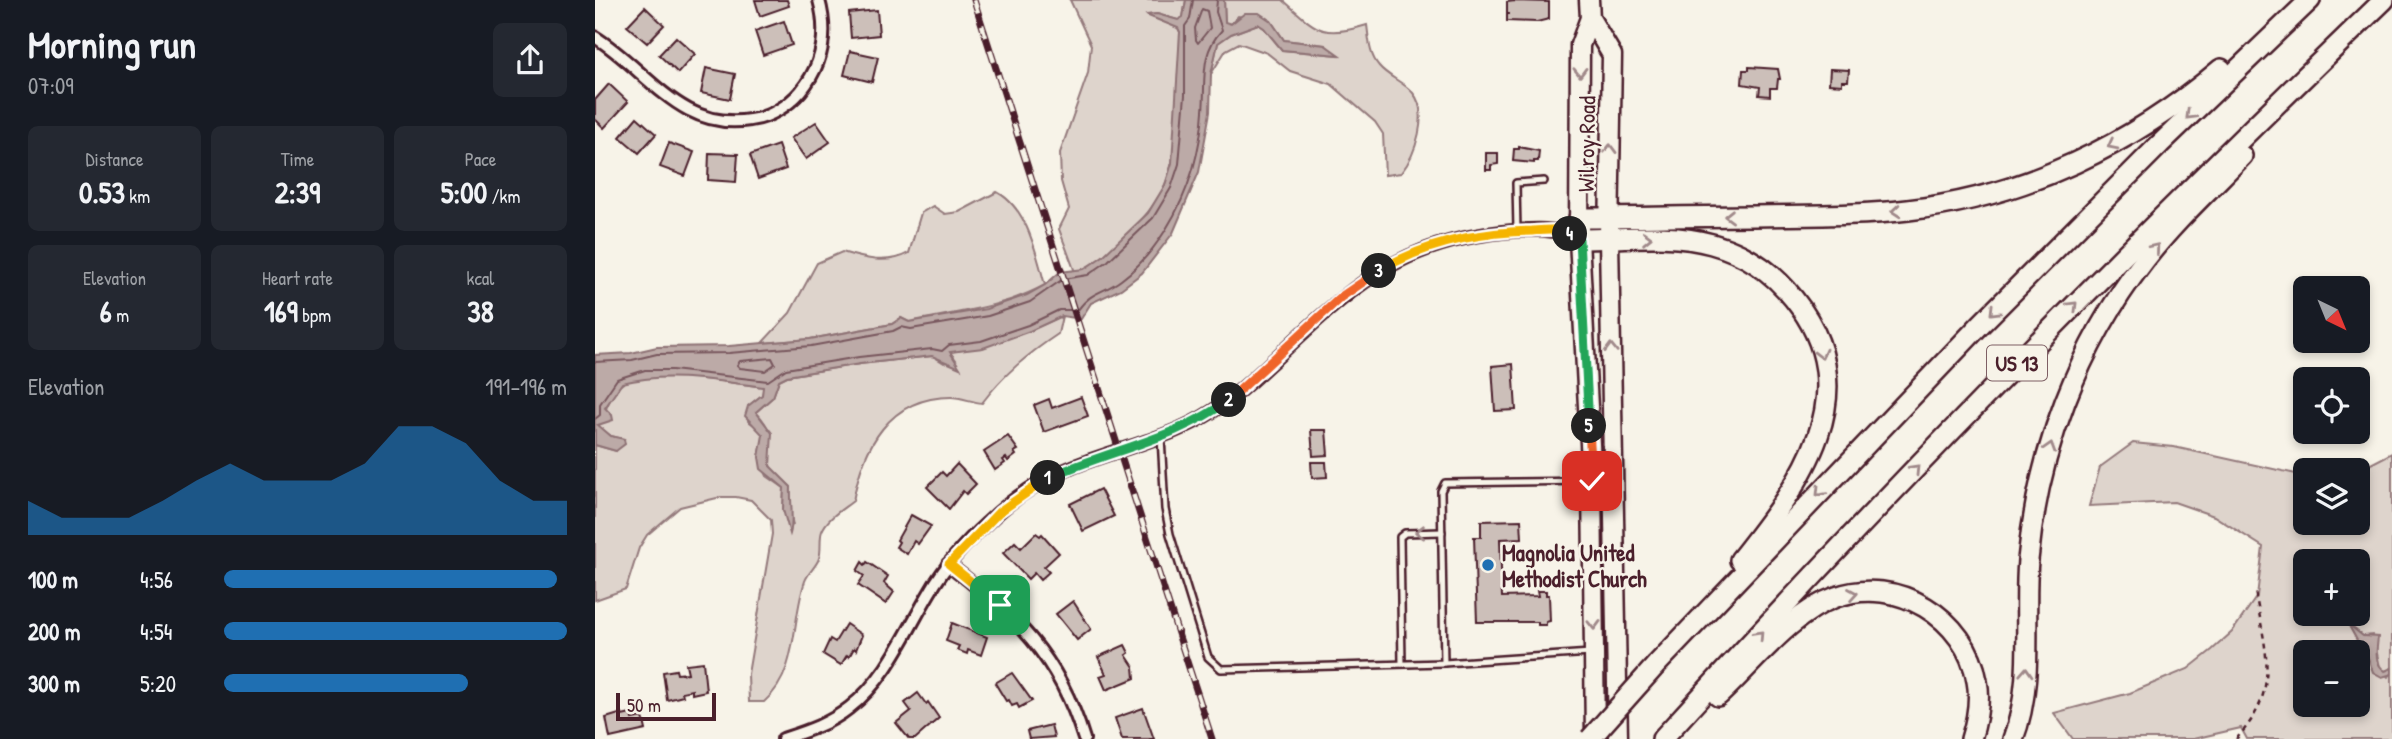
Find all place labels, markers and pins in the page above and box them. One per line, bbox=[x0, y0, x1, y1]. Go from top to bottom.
pin: 4 bbox=[1553, 216, 1587, 252]
pin: 3 bbox=[1361, 254, 1397, 288]
pin: 2 bbox=[1211, 382, 1247, 418]
pin: 5 bbox=[1571, 408, 1607, 444]
pin bbox=[1562, 451, 1622, 511]
pin: 1 bbox=[1030, 461, 1065, 496]
place label: Magnolia United Methodist Church bbox=[1502, 537, 1647, 594]
marker: Magnolia United Methodist Church bbox=[1480, 557, 1496, 573]
pin bbox=[970, 575, 1030, 635]

